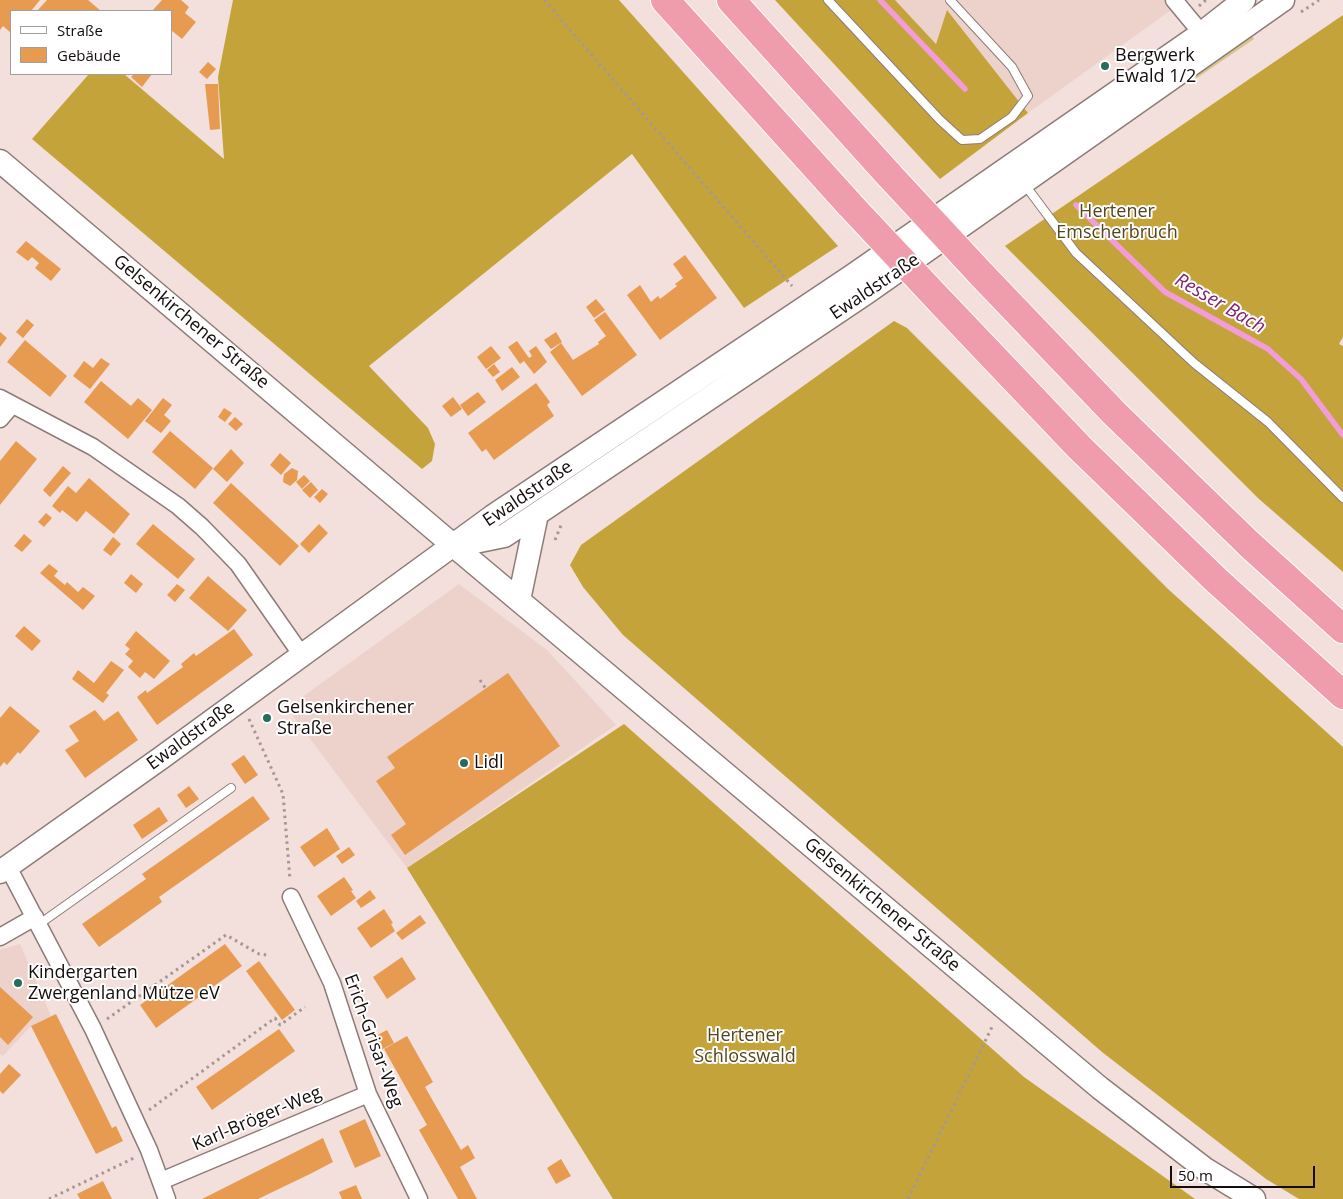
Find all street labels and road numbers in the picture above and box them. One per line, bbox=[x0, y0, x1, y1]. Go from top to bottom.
street label: Ewaldstraße bbox=[826, 249, 924, 325]
street label: Gelsenkirchener Straße bbox=[109, 251, 273, 393]
street label: Ewaldstraße bbox=[479, 456, 577, 532]
street label: Ewaldstraße bbox=[143, 697, 239, 775]
street label: Gelsenkirchener Straße bbox=[800, 834, 964, 976]
street label: Erich-Grisar-Weg bbox=[339, 971, 407, 1111]
street label: Karl-Bröger-Weg bbox=[189, 1082, 325, 1156]

